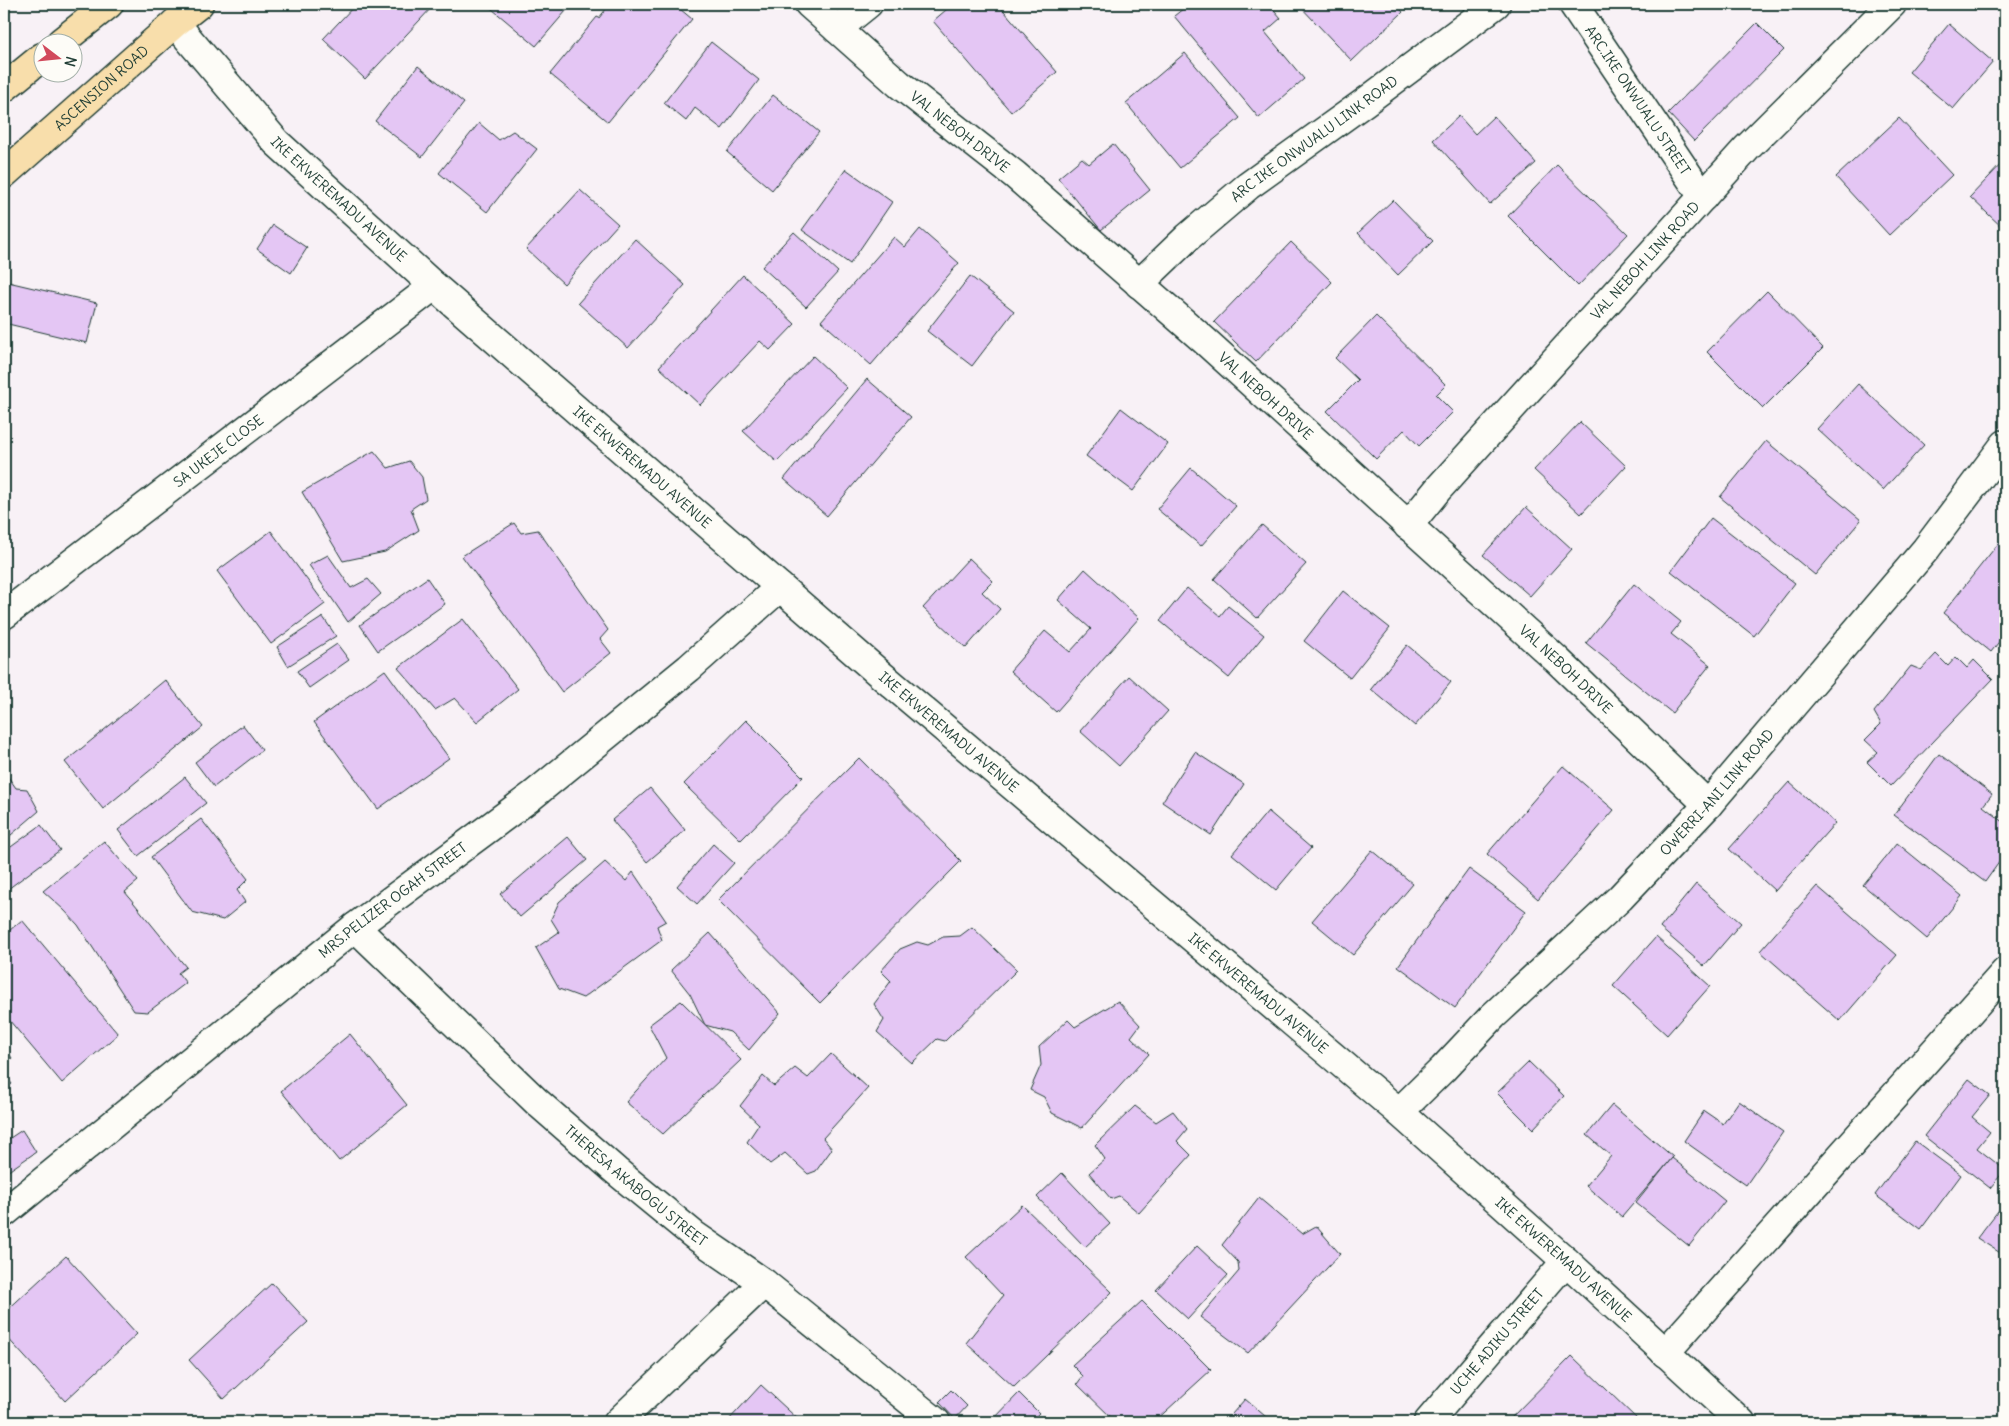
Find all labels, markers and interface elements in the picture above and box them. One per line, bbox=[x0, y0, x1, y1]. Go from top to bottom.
street label: ARC.IKE ONWUALU STREET bbox=[1581, 22, 1694, 178]
north arrow bbox=[32, 32, 82, 82]
street label: ASCENSION ROAD bbox=[51, 43, 151, 135]
street label: ARC IKE ONWUALU LINK ROAD bbox=[1227, 72, 1401, 206]
street label: VAL NEBOH DRIVE bbox=[907, 87, 1013, 176]
street label: IKE EKWEREMADU AVENUE bbox=[267, 133, 410, 266]
street label: VAL NEBOH LINK ROAD bbox=[1587, 197, 1703, 324]
street label: VAL NEBOH DRIVE bbox=[1215, 348, 1317, 443]
street label: IKE EKWEREMADU AVENUE bbox=[569, 402, 715, 532]
street label: SA UKEJE CLOSE bbox=[170, 411, 267, 491]
street label: VAL NEBOH DRIVE bbox=[1515, 621, 1616, 717]
street label: IKE EKWEREMADU AVENUE bbox=[875, 668, 1022, 796]
street label: OWERRI-ANI LINK ROAD bbox=[1656, 725, 1778, 859]
street label: MRS.PELIZER OGAH STREET bbox=[315, 838, 470, 962]
street label: IKE EKWEREMADU AVENUE bbox=[1185, 929, 1332, 1057]
street label: THERESA AKABOGU STREET bbox=[561, 1121, 711, 1250]
street label: IKE EKWEREMADU AVENUE bbox=[1492, 1193, 1635, 1326]
street label: UCHE ADIKU STREET bbox=[1446, 1285, 1548, 1398]

